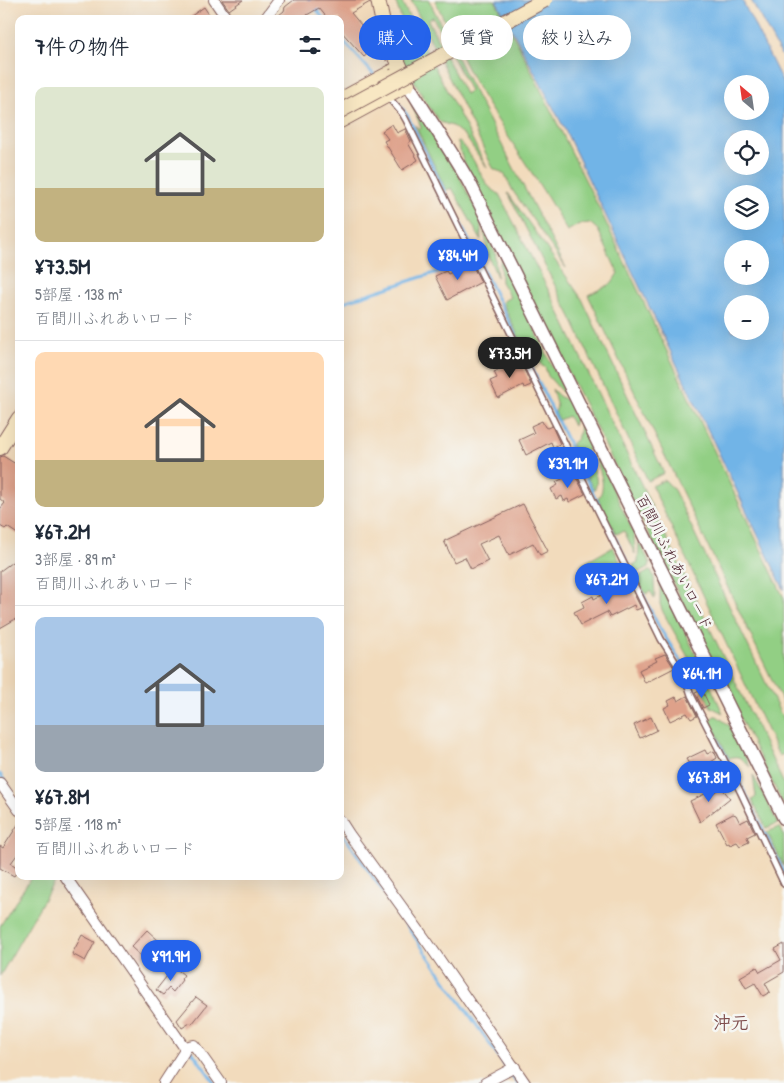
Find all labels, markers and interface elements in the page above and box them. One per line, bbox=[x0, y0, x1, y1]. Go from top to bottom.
chip: 購入 bbox=[359, 15, 431, 60]
chip: 賃貸 bbox=[441, 15, 513, 60]
chip: 絞り込み bbox=[523, 15, 631, 60]
icon: filters bbox=[296, 31, 324, 59]
text: 7件の物件 bbox=[35, 32, 129, 61]
north arrow bbox=[724, 75, 769, 120]
map controls bbox=[724, 75, 769, 340]
icon: home bbox=[135, 119, 225, 209]
button: locate bbox=[724, 130, 769, 175]
button: layers bbox=[724, 185, 769, 230]
pin: ¥84.4M bbox=[417, 238, 499, 281]
button: + bbox=[724, 240, 769, 285]
text: ¥84.4M bbox=[438, 244, 478, 266]
text: ¥73.5M bbox=[35, 252, 90, 281]
text: 5部屋 · 138 m² bbox=[35, 283, 122, 305]
button: − bbox=[724, 295, 769, 340]
text: 百間川ふれあいロード bbox=[35, 307, 195, 329]
pin: ¥73.5M bbox=[469, 336, 551, 379]
text: ¥73.5M bbox=[489, 342, 531, 364]
icon: home bbox=[135, 385, 225, 475]
pin: ¥39.1M bbox=[527, 446, 609, 489]
text: ¥39.1M bbox=[548, 452, 588, 474]
street label: 百間川ふれあいロード bbox=[632, 490, 718, 634]
text: ¥67.2M bbox=[35, 517, 90, 546]
text: 3部屋 · 89 m² bbox=[35, 548, 116, 570]
pin: ¥67.2M bbox=[566, 562, 648, 605]
text: ¥67.2M bbox=[586, 568, 628, 590]
text: 百間川ふれあいロード bbox=[35, 572, 195, 594]
icon: home bbox=[135, 650, 225, 740]
pin: ¥64.1M bbox=[661, 656, 743, 699]
text: ¥64.1M bbox=[683, 662, 721, 684]
pin: ¥67.8M bbox=[668, 760, 750, 803]
text: ¥67.8M bbox=[688, 766, 730, 788]
text: ¥67.8M bbox=[35, 782, 90, 811]
text: 5部屋 · 118 m² bbox=[35, 813, 121, 835]
text: 百間川ふれあいロード bbox=[35, 837, 195, 859]
pin: ¥91.9M bbox=[130, 940, 212, 982]
text: ¥91.9M bbox=[152, 945, 190, 967]
district label: 沖元 bbox=[713, 1010, 749, 1035]

